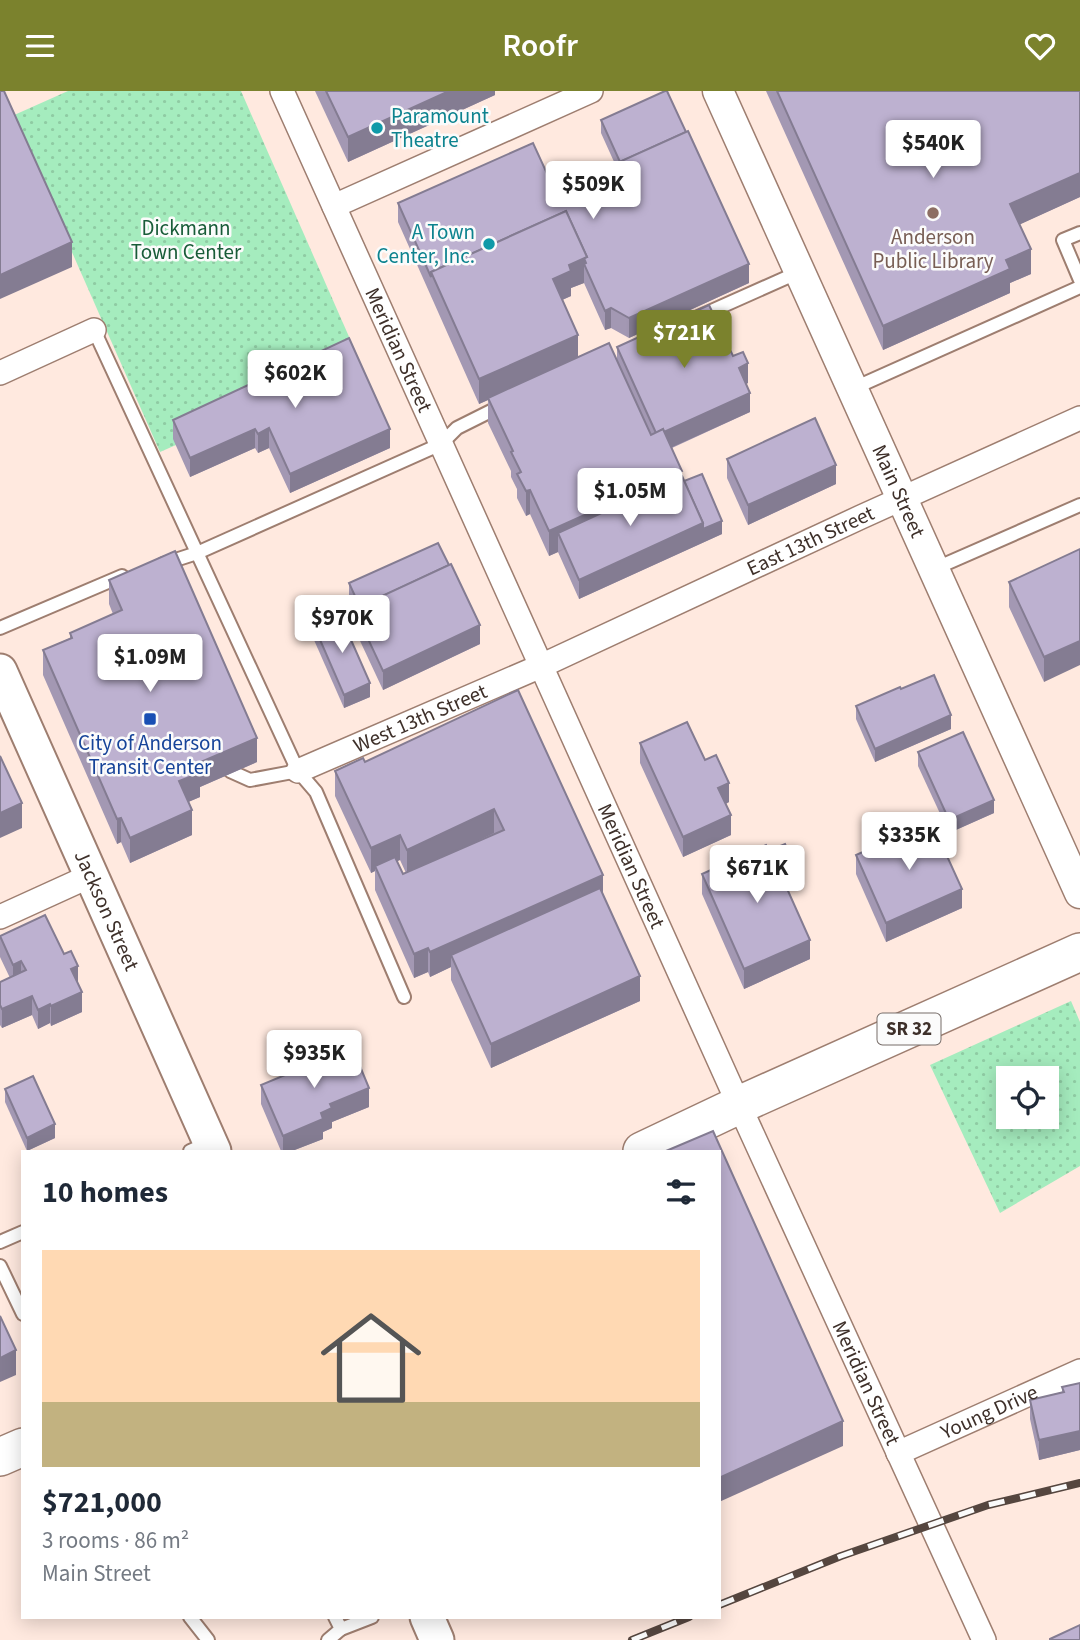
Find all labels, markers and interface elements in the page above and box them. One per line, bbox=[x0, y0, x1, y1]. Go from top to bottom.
text: Roofr bbox=[502, 23, 578, 69]
icon: menu bbox=[21, 27, 59, 65]
icon: heart bbox=[1021, 27, 1059, 65]
place label: Paramount Theatre bbox=[391, 101, 489, 155]
marker: Paramount Theatre bbox=[369, 120, 385, 136]
pin: $540K bbox=[884, 120, 982, 180]
text: $540K bbox=[902, 126, 964, 159]
pin: $509K bbox=[544, 162, 642, 221]
text: $509K bbox=[562, 167, 624, 200]
marker: Anderson Public Library bbox=[925, 205, 941, 221]
park label: Dickmann Town Center bbox=[131, 213, 242, 267]
place label: A Town Center, Inc. bbox=[377, 217, 475, 271]
place label: Anderson Public Library bbox=[872, 222, 994, 276]
marker: A Town Center, Inc. bbox=[481, 236, 497, 252]
street label: Meridian Street bbox=[357, 283, 440, 417]
pin: $721K bbox=[635, 310, 733, 370]
text: $721K bbox=[653, 316, 715, 349]
pin: $602K bbox=[246, 351, 344, 410]
text: $602K bbox=[264, 356, 326, 389]
street label: Main Street bbox=[864, 440, 933, 543]
pin: $1.05M bbox=[573, 469, 687, 528]
text: $1.05M bbox=[593, 474, 667, 507]
street label: East 13th Street bbox=[742, 498, 879, 583]
pin: $970K bbox=[293, 595, 391, 655]
text: $970K bbox=[311, 601, 373, 634]
pin: $1.09M bbox=[93, 635, 207, 694]
text: $1.09M bbox=[113, 640, 187, 673]
street label: West 13th Street bbox=[349, 676, 492, 760]
marker: City of Anderson Transit Center bbox=[142, 711, 158, 727]
place label: City of Anderson Transit Center bbox=[78, 728, 222, 782]
street label: Meridian Street bbox=[590, 799, 672, 933]
pin: $335K bbox=[860, 813, 958, 872]
text: $335K bbox=[878, 818, 940, 851]
street label: Jackson Street bbox=[67, 845, 147, 975]
pin: $671K bbox=[708, 845, 806, 905]
text: $671K bbox=[726, 851, 788, 884]
road number: SR 32 bbox=[878, 1013, 940, 1045]
pin: $935K bbox=[265, 1031, 363, 1090]
text: $935K bbox=[283, 1036, 345, 1069]
map controls bbox=[996, 1066, 1059, 1129]
button: locate bbox=[996, 1066, 1059, 1129]
text: 10 homes bbox=[42, 1171, 168, 1214]
icon: filters bbox=[662, 1173, 700, 1211]
icon: home bbox=[308, 1295, 434, 1421]
street label: Meridian Street bbox=[825, 1316, 908, 1450]
street label: Young Drive bbox=[935, 1377, 1043, 1447]
text: $721,000 bbox=[42, 1481, 162, 1524]
text: 3 rooms · 86 m² bbox=[42, 1524, 189, 1557]
text: Main Street bbox=[42, 1557, 151, 1590]

